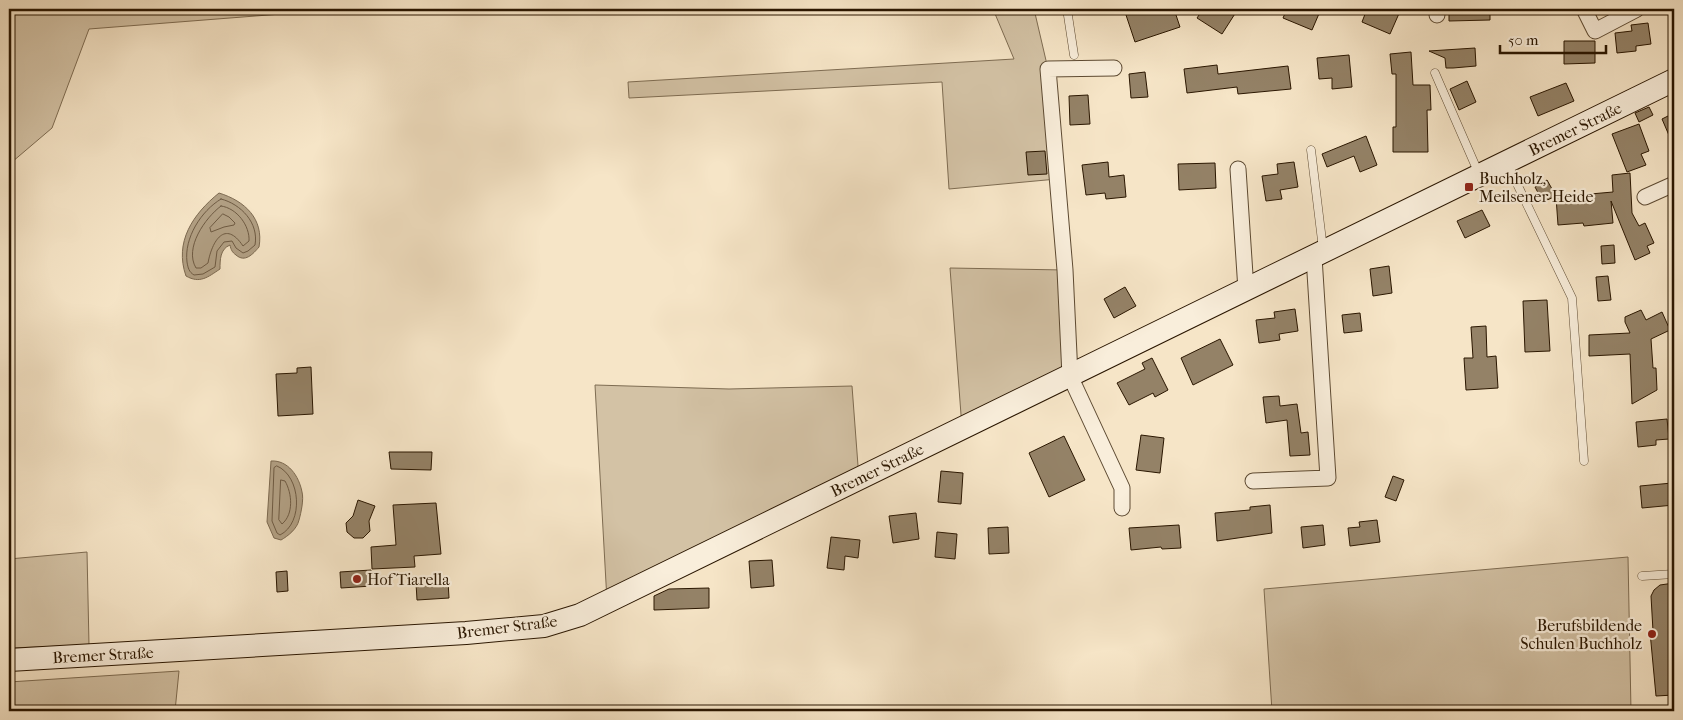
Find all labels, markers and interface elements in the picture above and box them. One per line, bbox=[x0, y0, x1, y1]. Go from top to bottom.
scale bar bbox=[1500, 22, 1607, 54]
text: 50 m bbox=[1508, 31, 1539, 49]
street label: Bremer Straße bbox=[1525, 98, 1625, 160]
place label: Buchholz, Meilsener Heide bbox=[1479, 169, 1593, 206]
marker: Buchholz, Meilsener Heide bbox=[1463, 181, 1475, 193]
street label: Bremer Straße bbox=[827, 439, 927, 501]
place label: Hof Tiarella bbox=[367, 570, 450, 589]
marker: Hof Tiarella bbox=[351, 573, 363, 585]
street label: Bremer Straße bbox=[456, 611, 559, 643]
place label: Berufsbildende Schulen Buchholz bbox=[1520, 616, 1642, 653]
marker: Berufsbildende Schulen Buchholz bbox=[1646, 628, 1658, 640]
street label: Bremer Straße bbox=[52, 643, 154, 667]

